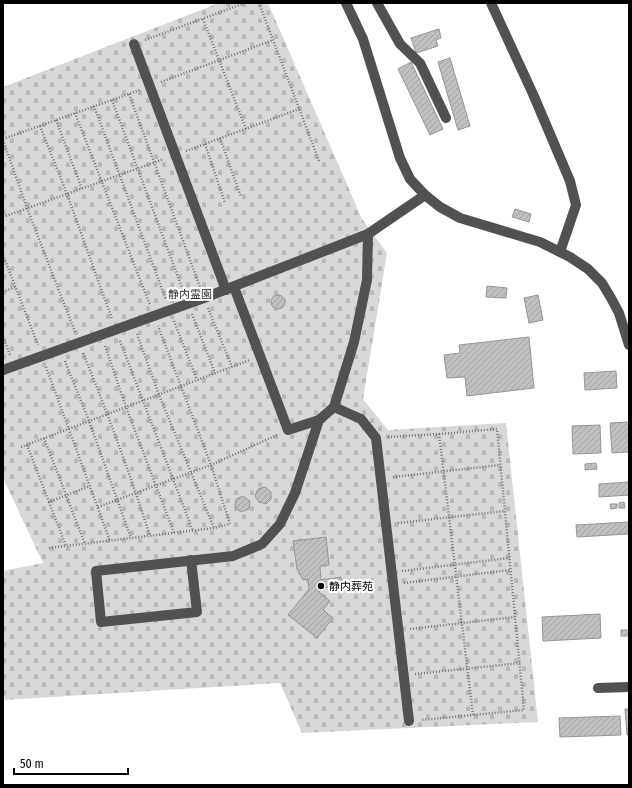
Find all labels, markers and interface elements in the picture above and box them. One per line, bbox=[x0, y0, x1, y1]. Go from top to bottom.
park label: 静内霊園 bbox=[168, 288, 212, 301]
place label: 静内葬苑 bbox=[329, 580, 373, 593]
marker: 静内葬苑 bbox=[316, 581, 326, 591]
scale bar bbox=[14, 750, 128, 776]
text: 50 m bbox=[20, 757, 44, 771]

